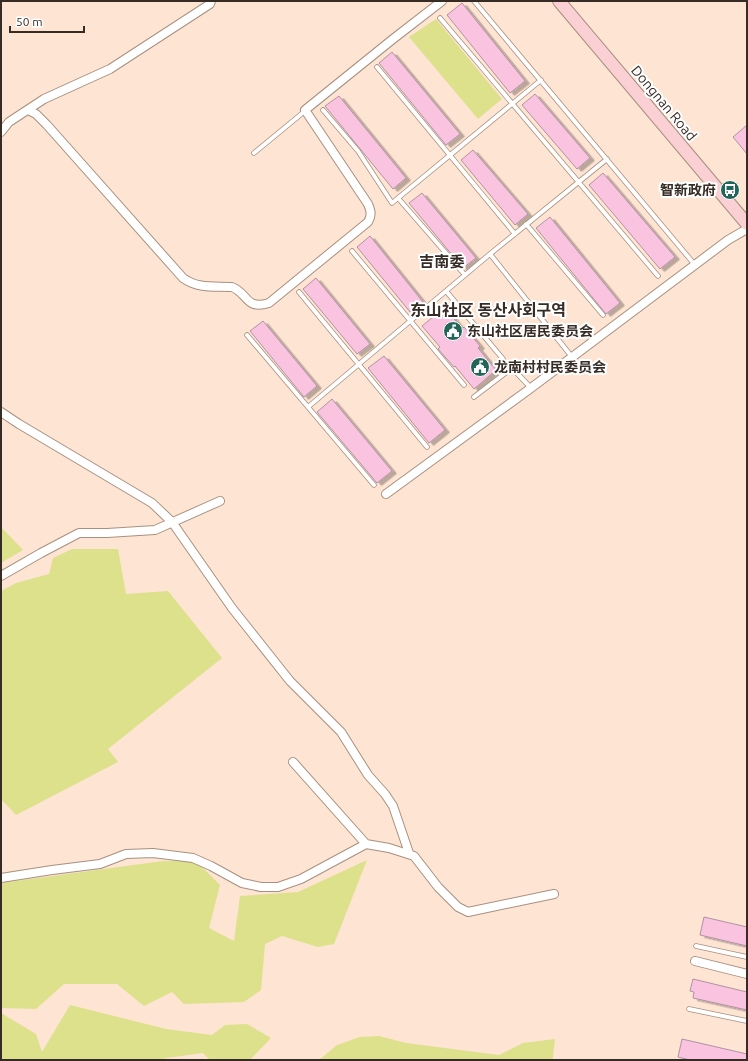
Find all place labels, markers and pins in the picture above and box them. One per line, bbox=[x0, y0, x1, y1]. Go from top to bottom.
bus stop icon: 智新政府 bbox=[719, 179, 741, 201]
place label: 智新政府 bbox=[660, 182, 716, 198]
public building icon: 东山社区居民委员会 bbox=[442, 320, 464, 342]
place label: 东山社区居民委员会 bbox=[467, 323, 593, 339]
public building icon: 龙南村村民委员会 bbox=[469, 356, 491, 378]
place label: 龙南村村民委员会 bbox=[494, 359, 606, 375]

